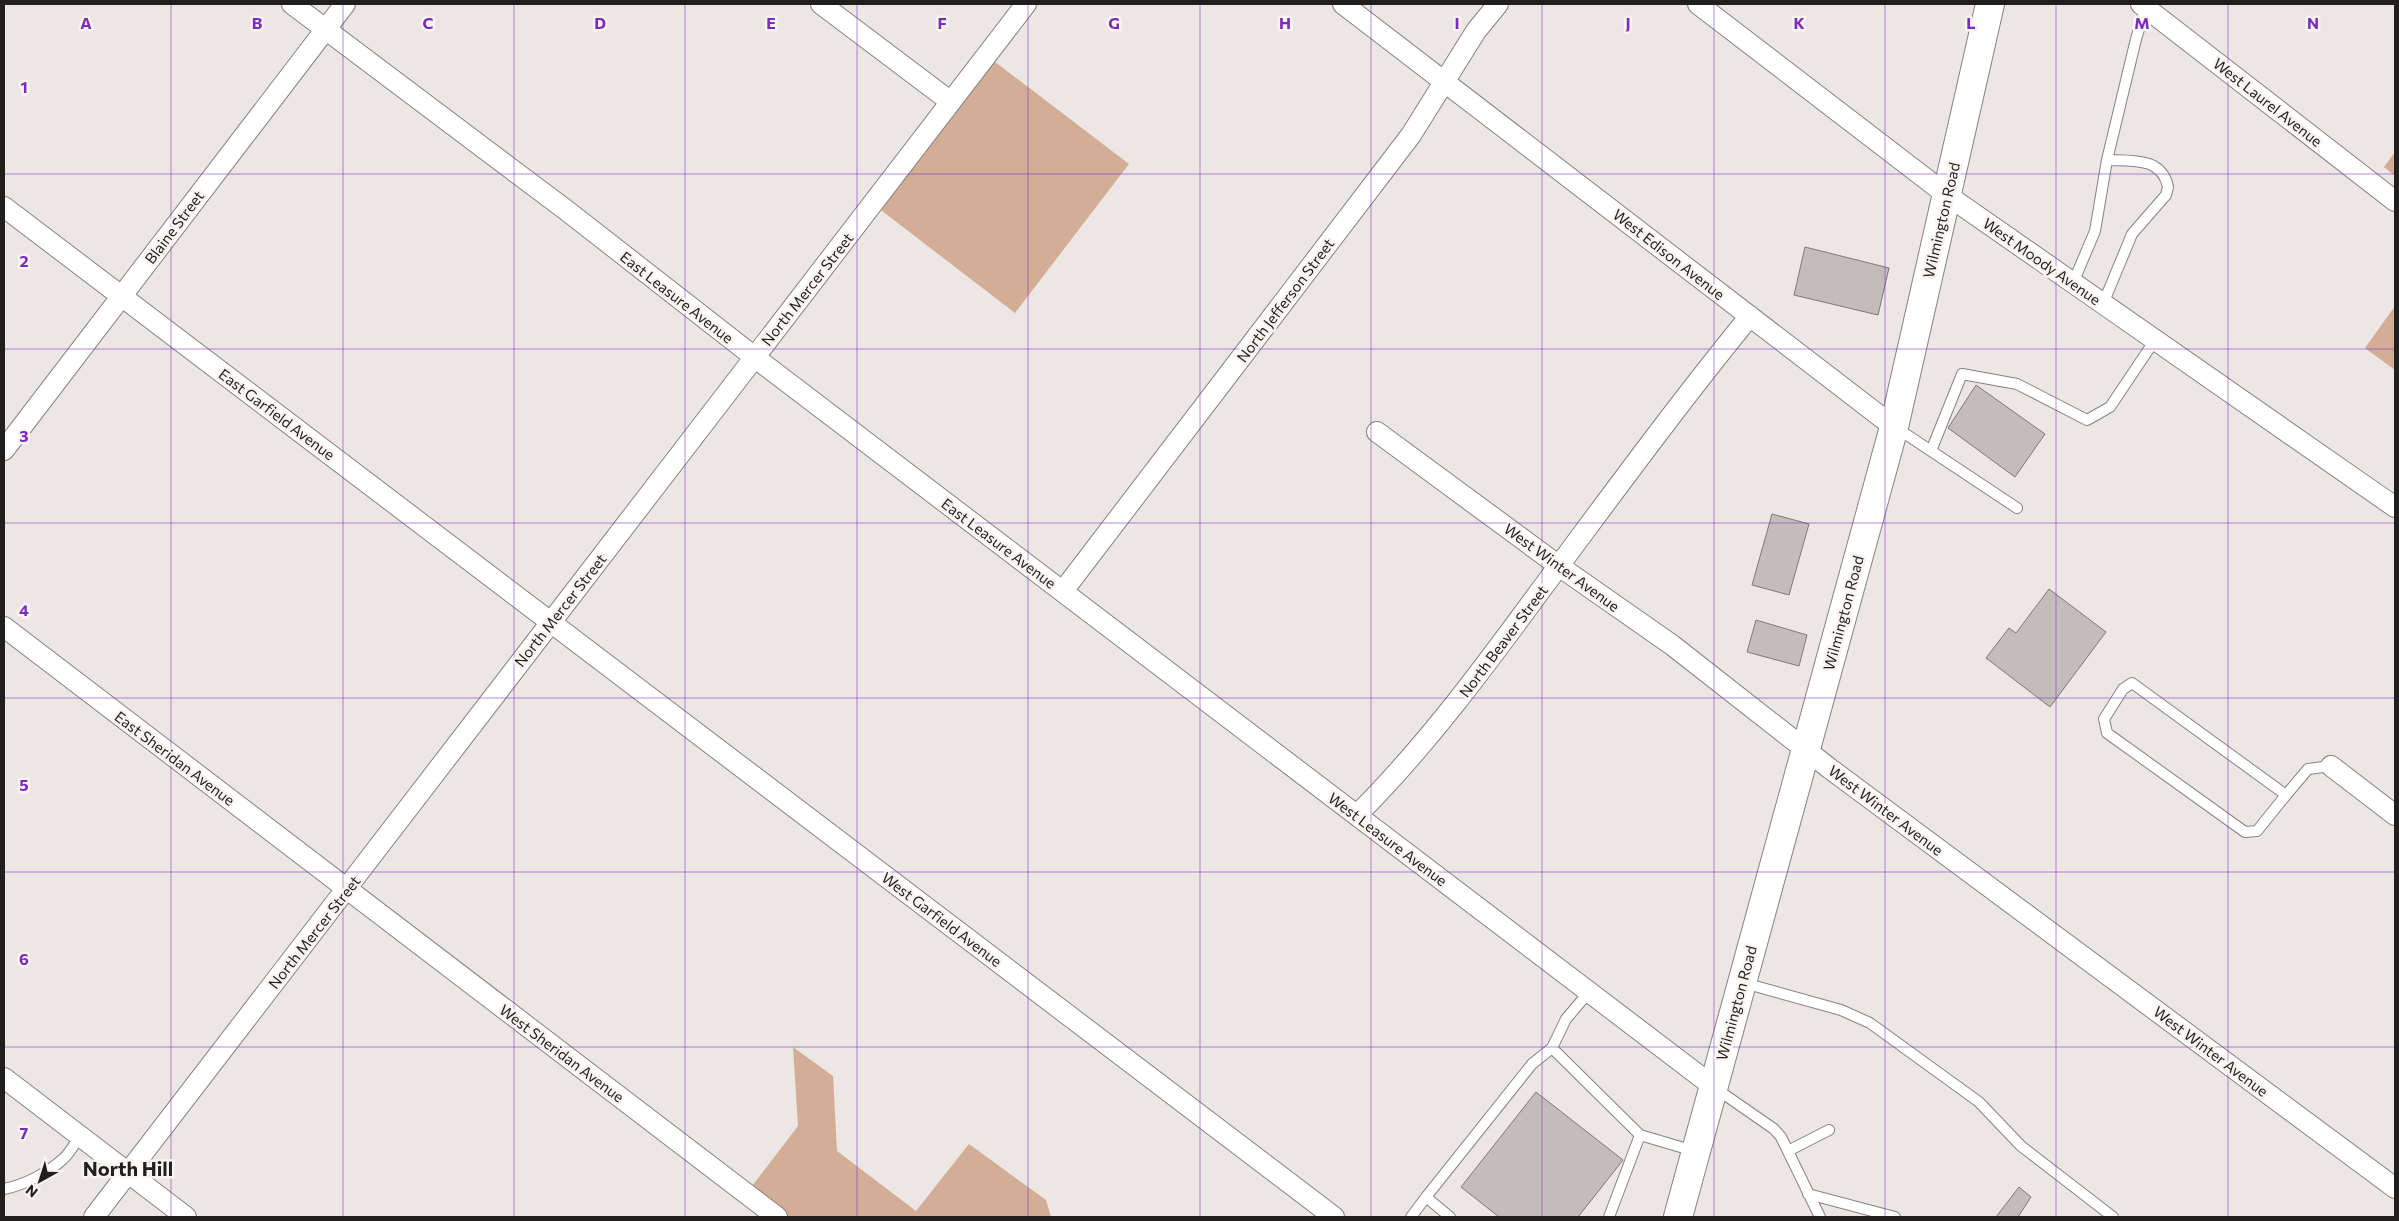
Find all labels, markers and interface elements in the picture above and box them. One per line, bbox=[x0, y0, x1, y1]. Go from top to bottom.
text: A bbox=[80, 13, 92, 32]
text: B bbox=[252, 13, 263, 32]
text: C bbox=[423, 13, 434, 32]
text: D bbox=[594, 13, 606, 32]
text: E bbox=[766, 13, 776, 32]
text: F bbox=[937, 13, 947, 32]
text: G bbox=[1108, 13, 1120, 32]
text: H bbox=[1279, 13, 1291, 32]
text: I bbox=[1454, 13, 1460, 32]
text: J bbox=[1625, 13, 1631, 32]
text: K bbox=[1793, 13, 1805, 32]
text: L bbox=[1966, 13, 1976, 32]
text: M bbox=[2134, 13, 2150, 32]
text: N bbox=[2307, 13, 2319, 32]
street label: West Laurel Avenue bbox=[2210, 54, 2326, 150]
text: 1 bbox=[20, 77, 28, 96]
street label: Wilmington Road bbox=[1919, 160, 1963, 280]
street label: Blaine Street bbox=[141, 187, 207, 267]
street label: West Edison Avenue bbox=[1610, 205, 1728, 303]
street label: West Moody Avenue bbox=[1980, 214, 2104, 308]
street label: North Mercer Street bbox=[757, 229, 857, 349]
street label: North Jefferson Street bbox=[1233, 234, 1337, 366]
street label: East Leasure Avenue bbox=[617, 247, 737, 347]
text: 2 bbox=[19, 251, 29, 270]
street label: East Garfield Avenue bbox=[216, 365, 339, 463]
text: 3 bbox=[19, 426, 29, 445]
street label: East Leasure Avenue bbox=[938, 494, 1060, 592]
street label: West Winter Avenue bbox=[1501, 519, 1623, 615]
street label: North Mercer Street bbox=[510, 550, 610, 670]
street label: Wilmington Road bbox=[1819, 554, 1867, 672]
street label: North Beaver Street bbox=[1455, 581, 1551, 701]
text: 4 bbox=[19, 600, 29, 619]
street label: East Sheridan Avenue bbox=[111, 707, 239, 809]
street label: West Winter Avenue bbox=[1825, 761, 1947, 859]
text: 5 bbox=[19, 775, 29, 794]
street label: West Leasure Avenue bbox=[1325, 788, 1451, 890]
street label: West Garfield Avenue bbox=[878, 868, 1006, 970]
street label: North Mercer Street bbox=[264, 872, 364, 992]
street label: Wilmington Road bbox=[1712, 944, 1760, 1062]
text: 6 bbox=[19, 949, 29, 968]
street label: West Sheridan Avenue bbox=[496, 1000, 628, 1106]
street label: West Winter Avenue bbox=[2150, 1002, 2272, 1100]
text: 7 bbox=[20, 1123, 29, 1142]
north arrow bbox=[15, 1156, 65, 1206]
district label: North Hill bbox=[83, 1156, 173, 1180]
text: N bbox=[22, 1182, 41, 1201]

